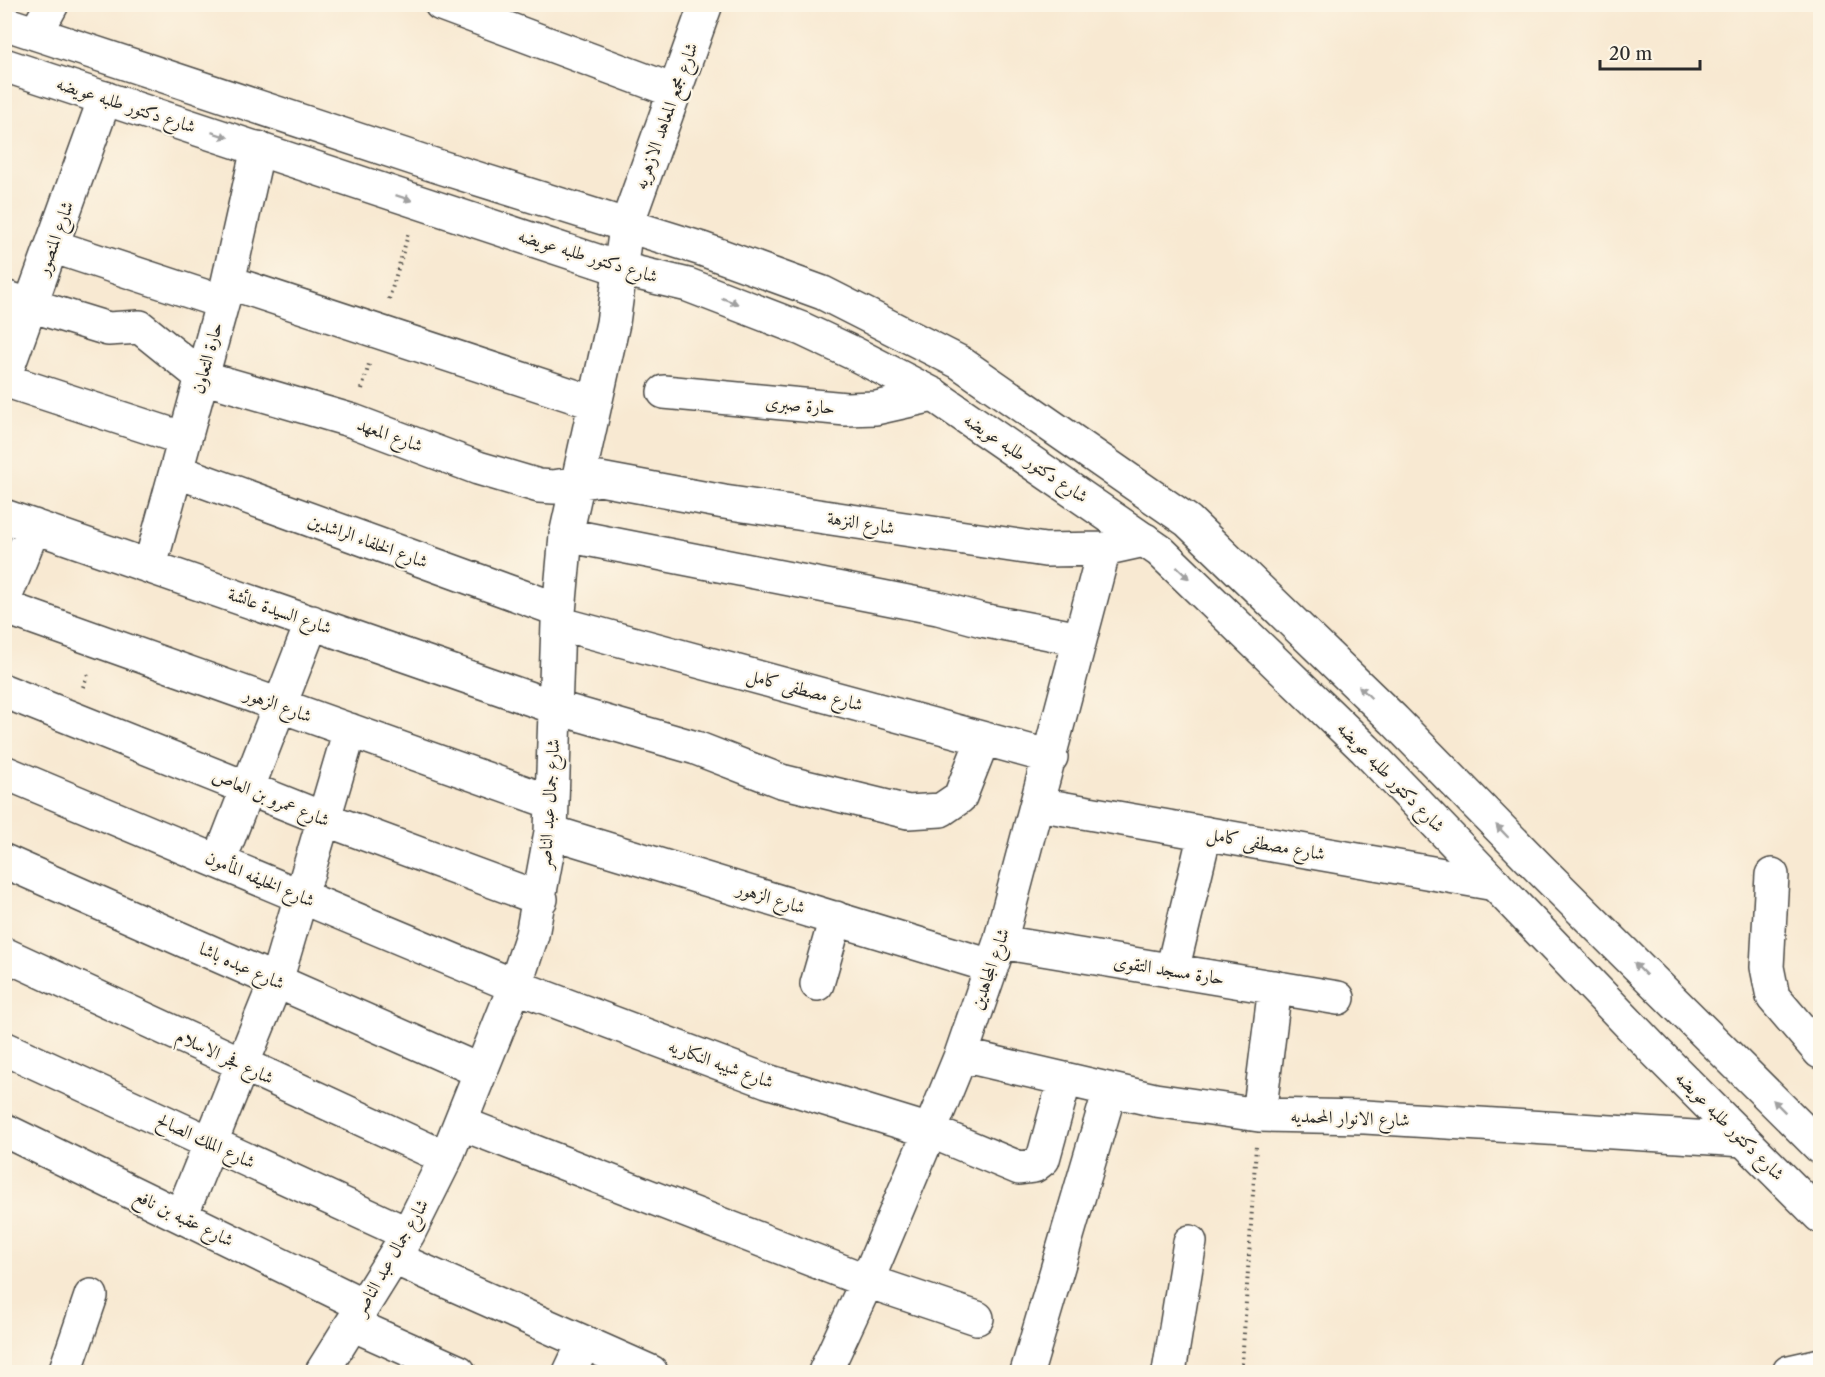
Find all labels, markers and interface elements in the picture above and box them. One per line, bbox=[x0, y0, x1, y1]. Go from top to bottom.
scale bar bbox=[1600, 33, 1700, 71]
street label: شارع مجمع المعاهد الازهريه bbox=[629, 40, 707, 194]
text: 20 m bbox=[1609, 43, 1653, 65]
street label: شارع دكتور طلبه عويضه bbox=[52, 72, 198, 142]
one-way arrow bbox=[211, 131, 229, 140]
one-way arrow bbox=[395, 193, 413, 203]
street label: شارع المنصور bbox=[31, 198, 82, 281]
street label: شارع دكتور طلبه عويضه bbox=[514, 224, 661, 292]
one-way arrow bbox=[721, 297, 739, 306]
street label: حارة التعاون bbox=[187, 320, 227, 396]
street label: حارة صبرى bbox=[764, 391, 836, 419]
street label: شارع دكتور طلبه عويضه bbox=[957, 408, 1092, 511]
street label: شارع المعهد bbox=[353, 413, 426, 461]
street label: شارع النزهة bbox=[825, 507, 896, 543]
street label: شارع الخلفاء الراشدين bbox=[304, 509, 431, 577]
one-way arrow bbox=[1175, 566, 1190, 579]
street label: شارع السيدة عائشة bbox=[224, 583, 335, 643]
street label: شارع مصطفى كامل bbox=[743, 664, 866, 720]
street label: شارع الزهور bbox=[238, 682, 315, 731]
one-way arrow bbox=[1358, 685, 1373, 699]
street label: شارع دكتور طلبه عويضه bbox=[1330, 717, 1449, 840]
street label: شارع جمال عبد الناصر bbox=[533, 738, 569, 872]
street label: شارع عمرو بن العاص bbox=[208, 764, 333, 835]
street label: شارع مصطفى كامل bbox=[1205, 823, 1327, 869]
one-way arrow bbox=[1495, 823, 1509, 838]
street label: شارع الخليفه المأمون bbox=[200, 844, 319, 916]
street label: شارع الزهور bbox=[731, 877, 808, 923]
street label: شارع المجاهدين bbox=[966, 925, 1018, 1014]
street label: شارع عبده باشا bbox=[194, 937, 288, 998]
street label: حارة مسجد التقوى bbox=[1112, 950, 1226, 990]
one-way arrow bbox=[1634, 962, 1648, 976]
street label: شارع فجر الاسلام bbox=[171, 1025, 277, 1094]
street label: شارع شيبه النكاريه bbox=[664, 1035, 777, 1097]
street label: شارع دكتور طلبه عويضه bbox=[1668, 1067, 1789, 1188]
one-way arrow bbox=[1772, 1099, 1786, 1113]
street label: شارع الانوار المحمديه bbox=[1290, 1105, 1410, 1135]
street label: شارع الملك الصالح bbox=[151, 1109, 259, 1178]
street label: شارع عقبه بن نافع bbox=[129, 1185, 237, 1256]
street label: شارع جمال عبد الناصر bbox=[348, 1195, 437, 1323]

